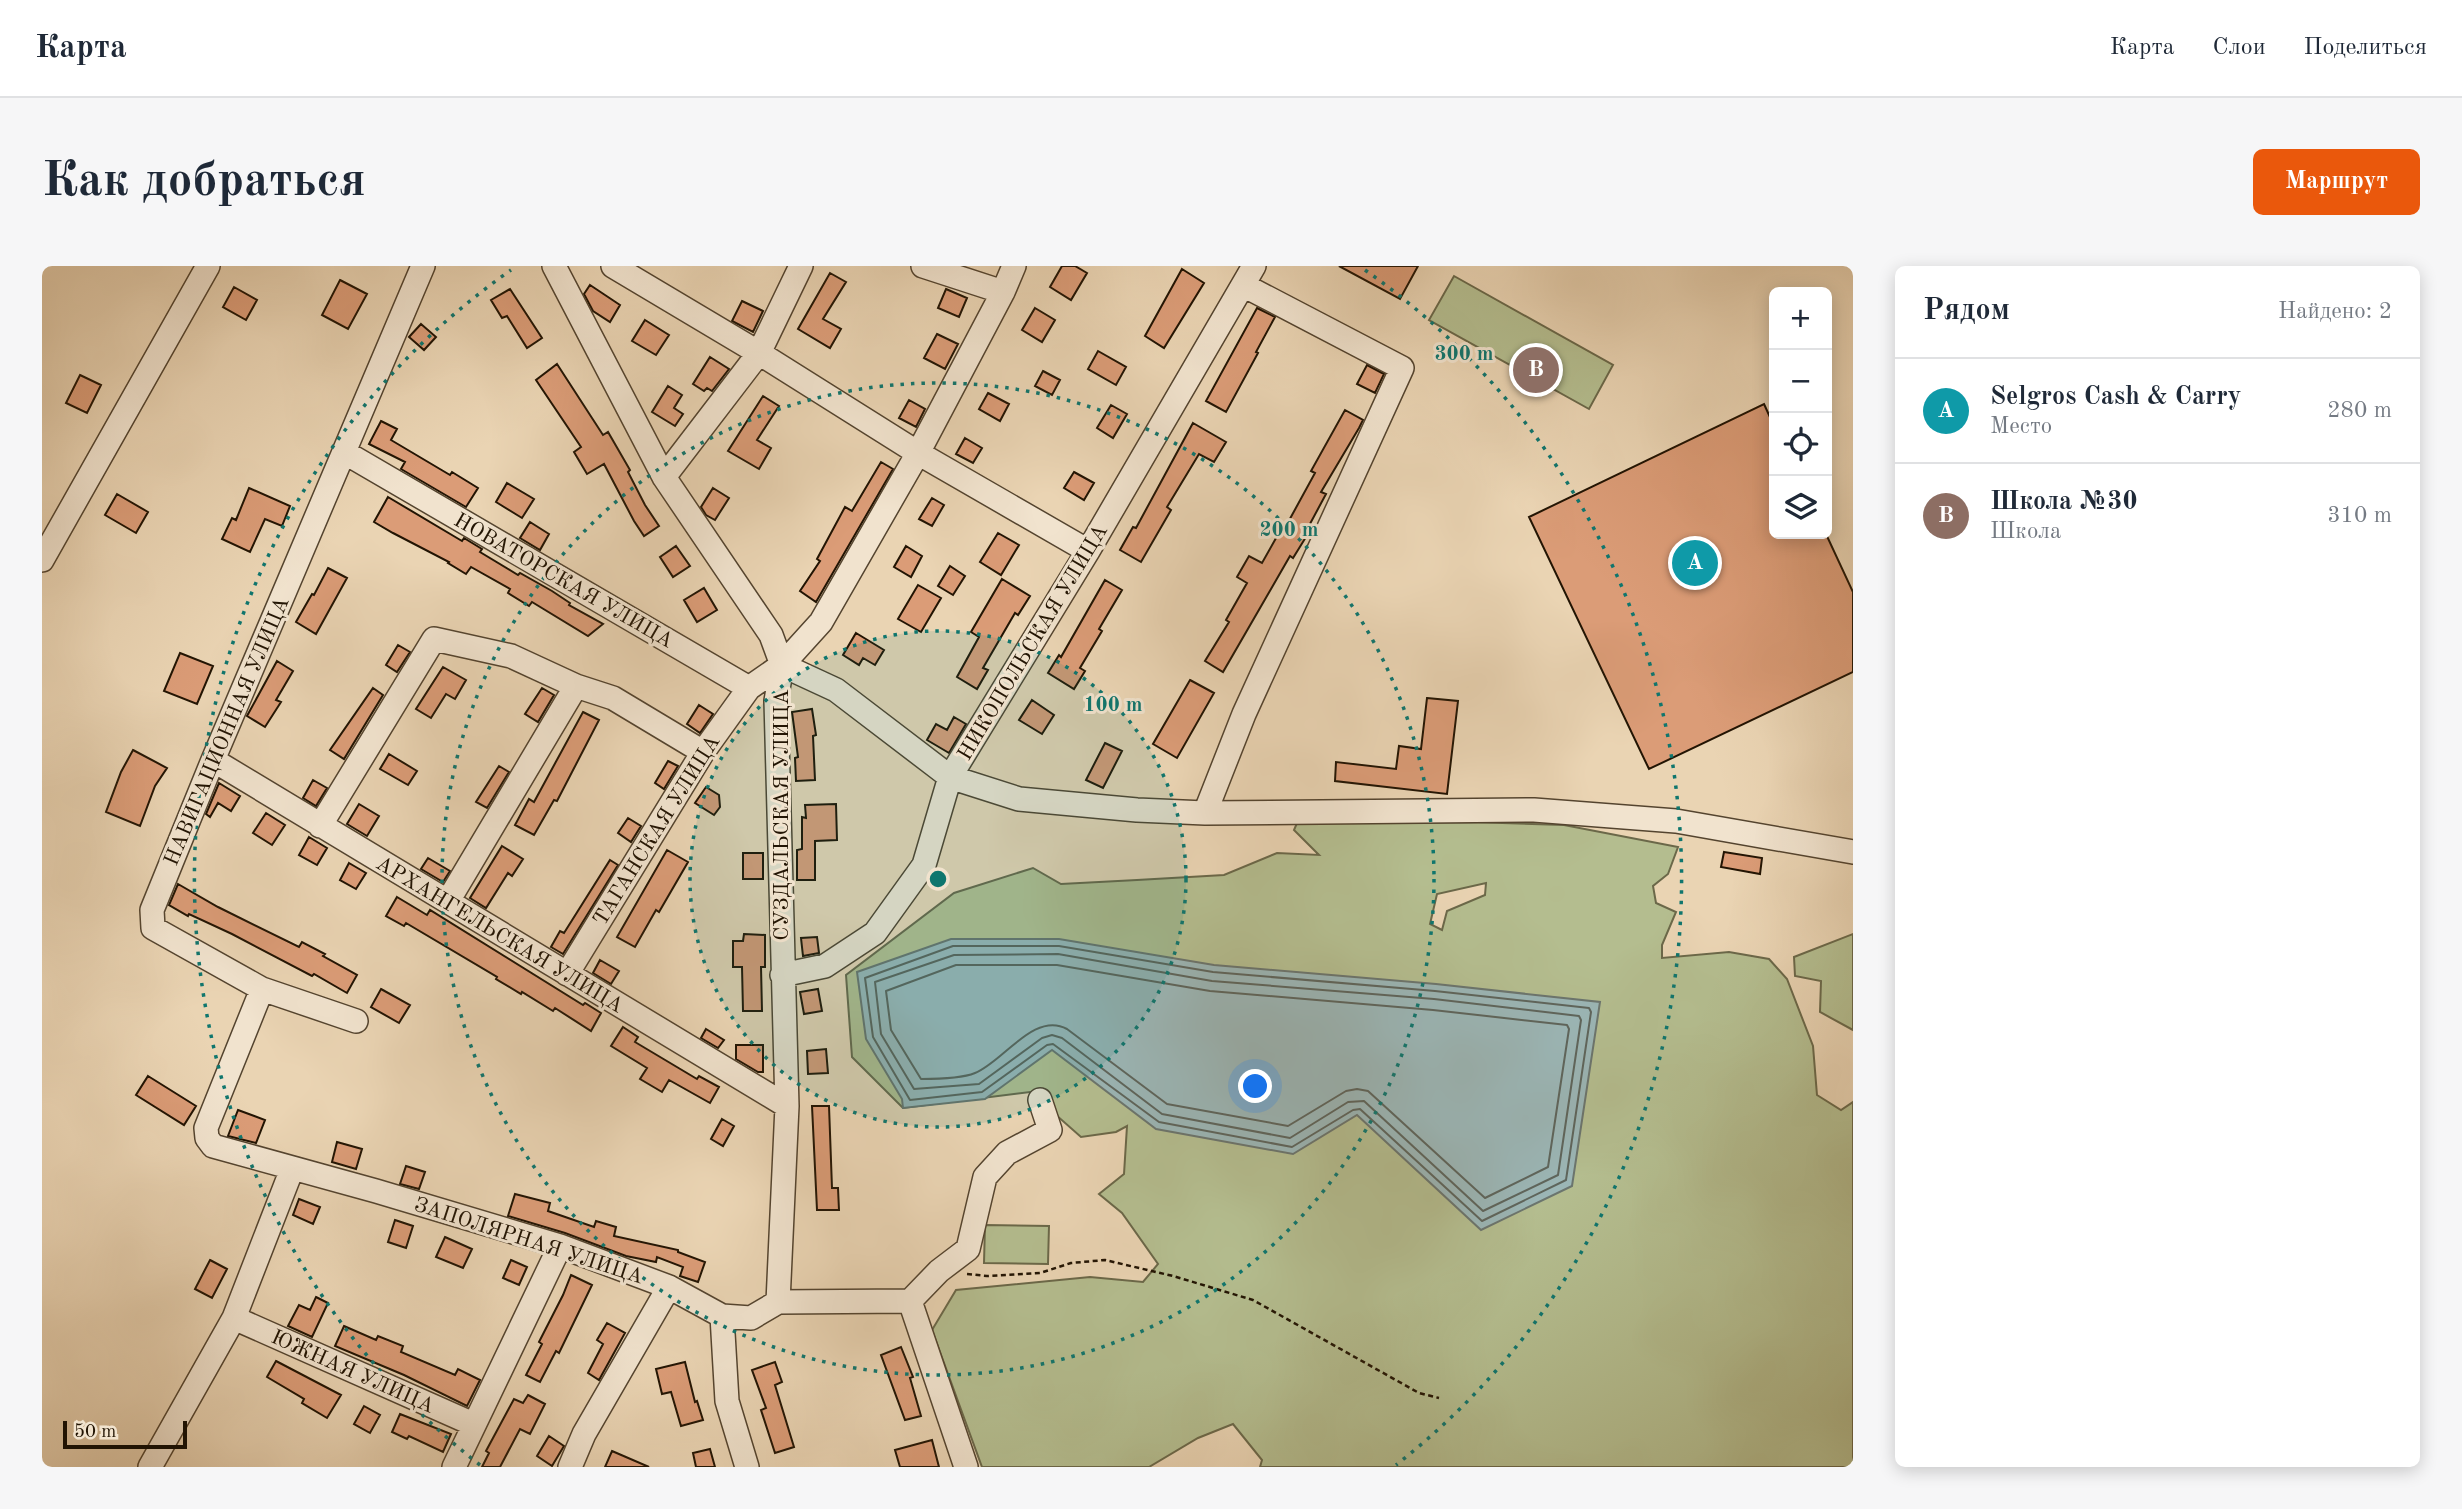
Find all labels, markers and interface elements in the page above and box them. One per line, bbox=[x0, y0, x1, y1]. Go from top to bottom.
text: Карта bbox=[35, 32, 127, 65]
text: Карта bbox=[2110, 36, 2175, 60]
text: Слои bbox=[2213, 36, 2266, 60]
text: Поделиться bbox=[2304, 36, 2427, 60]
button: Маршрут bbox=[2253, 149, 2420, 215]
text: Как добраться bbox=[42, 158, 366, 207]
map controls bbox=[1769, 287, 1832, 539]
button: + bbox=[1769, 287, 1832, 350]
text: Рядом bbox=[1923, 296, 2010, 326]
text: Найдено: 2 bbox=[2278, 300, 2392, 323]
text: 300 m bbox=[1434, 344, 1494, 365]
pin: B bbox=[1513, 344, 1559, 396]
button: − bbox=[1769, 350, 1832, 413]
text: Selgros Cash & Carry bbox=[1990, 384, 2241, 410]
text: A bbox=[1937, 399, 1955, 422]
text: 280 m bbox=[2327, 399, 2392, 422]
button: locate bbox=[1769, 413, 1832, 476]
text: Место bbox=[1990, 415, 2052, 438]
button: layers bbox=[1769, 476, 1832, 539]
text: Школа №30 bbox=[1990, 489, 2137, 515]
text: B bbox=[1938, 504, 1954, 527]
text: 310 m bbox=[2327, 504, 2392, 527]
street label: НОВАТОРСКАЯ УЛИЦА bbox=[450, 510, 676, 653]
text: 200 m bbox=[1259, 520, 1319, 541]
text: Школа bbox=[1990, 520, 2061, 543]
street label: НИКОПОЛЬСКАЯ УЛИЦА bbox=[955, 521, 1112, 764]
pin: A bbox=[1672, 537, 1718, 589]
street label: НАВИГАЦИОННАЯ УЛИЦА bbox=[161, 594, 294, 869]
street label: СУЗДАЛЬСКАЯ УЛИЦА bbox=[772, 689, 793, 941]
text: 100 m bbox=[1083, 695, 1143, 716]
street label: ТАГАНСКАЯ УЛИЦА bbox=[590, 732, 724, 930]
street label: АРХАНГЕЛЬСКАЯ УЛИЦА bbox=[372, 853, 626, 1017]
centre of rings bbox=[926, 867, 950, 891]
your location bbox=[1238, 1069, 1272, 1103]
street label: ЗАПОЛЯРНАЯ УЛИЦА bbox=[411, 1194, 646, 1288]
street label: ЮЖНАЯ УЛИЦА bbox=[268, 1327, 437, 1418]
scale bar bbox=[63, 1418, 187, 1450]
text: 50 m bbox=[74, 1423, 116, 1442]

